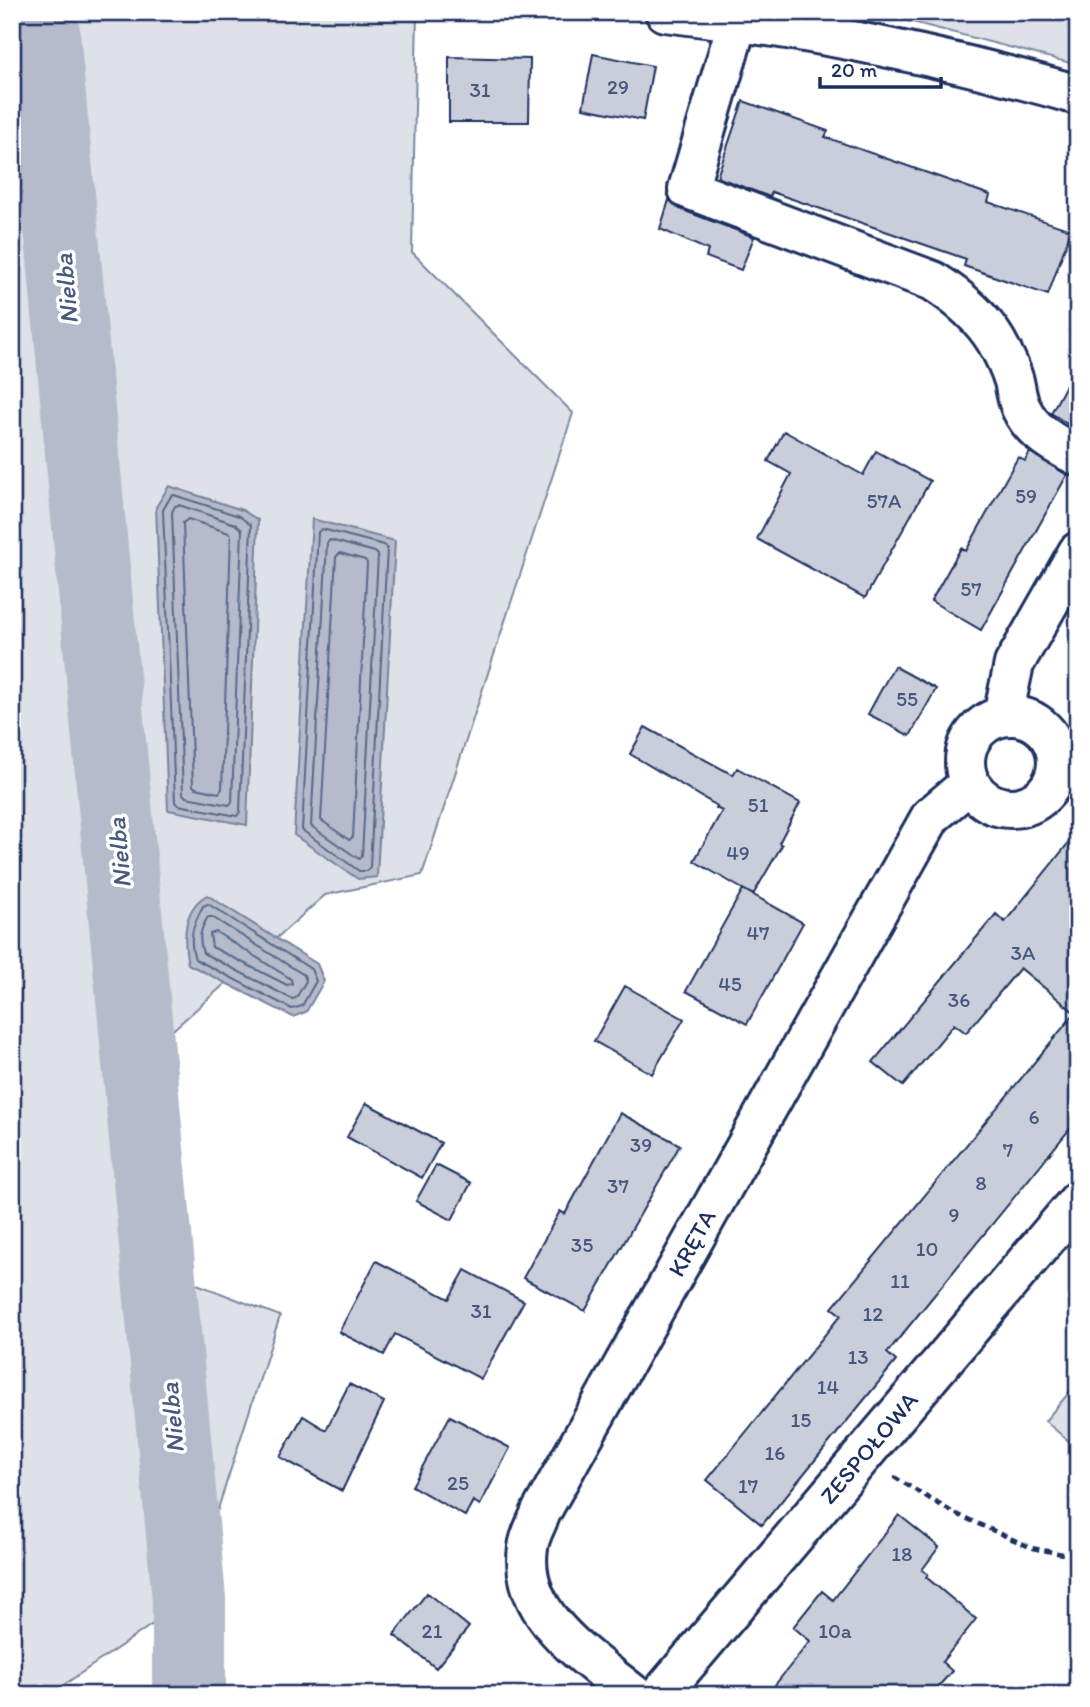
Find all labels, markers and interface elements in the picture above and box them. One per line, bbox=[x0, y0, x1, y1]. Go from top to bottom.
scale bar bbox=[820, 46, 941, 90]
text: 20 m bbox=[831, 57, 878, 82]
house number: 29 bbox=[607, 74, 629, 99]
house number: 31 bbox=[469, 77, 491, 102]
water label: Nielba bbox=[47, 252, 85, 326]
house number: 59 bbox=[1015, 483, 1037, 508]
house number: 57A bbox=[867, 488, 902, 513]
house number: 57 bbox=[960, 576, 982, 601]
house number: 55 bbox=[896, 686, 918, 711]
house number: 51 bbox=[748, 792, 769, 817]
water label: Nielba bbox=[100, 816, 138, 890]
house number: 49 bbox=[726, 840, 750, 865]
house number: 47 bbox=[746, 920, 770, 945]
house number: 3A bbox=[1011, 940, 1036, 965]
house number: 45 bbox=[718, 971, 742, 996]
house number: 36 bbox=[948, 987, 970, 1012]
house number: 6 bbox=[1028, 1104, 1040, 1129]
house number: 39 bbox=[630, 1132, 652, 1157]
house number: 7 bbox=[1003, 1137, 1013, 1162]
house number: 8 bbox=[975, 1170, 987, 1195]
house number: 37 bbox=[607, 1173, 629, 1198]
house number: 9 bbox=[949, 1202, 959, 1227]
street label: KRĘTA bbox=[661, 1204, 722, 1281]
house number: 35 bbox=[571, 1232, 593, 1257]
house number: 10 bbox=[916, 1236, 938, 1261]
house number: 11 bbox=[890, 1268, 910, 1293]
house number: 31 bbox=[470, 1298, 492, 1323]
house number: 12 bbox=[863, 1301, 883, 1326]
house number: 13 bbox=[847, 1344, 869, 1369]
house number: 14 bbox=[817, 1374, 840, 1399]
water label: Nielba bbox=[153, 1381, 191, 1455]
street label: ZESPOŁOWA bbox=[813, 1386, 924, 1510]
house number: 15 bbox=[791, 1407, 811, 1432]
house number: 16 bbox=[765, 1440, 785, 1465]
house number: 25 bbox=[447, 1470, 469, 1495]
house number: 17 bbox=[738, 1473, 758, 1498]
house number: 18 bbox=[891, 1541, 913, 1566]
house number: 21 bbox=[422, 1618, 443, 1643]
house number: 10a bbox=[818, 1618, 852, 1643]

